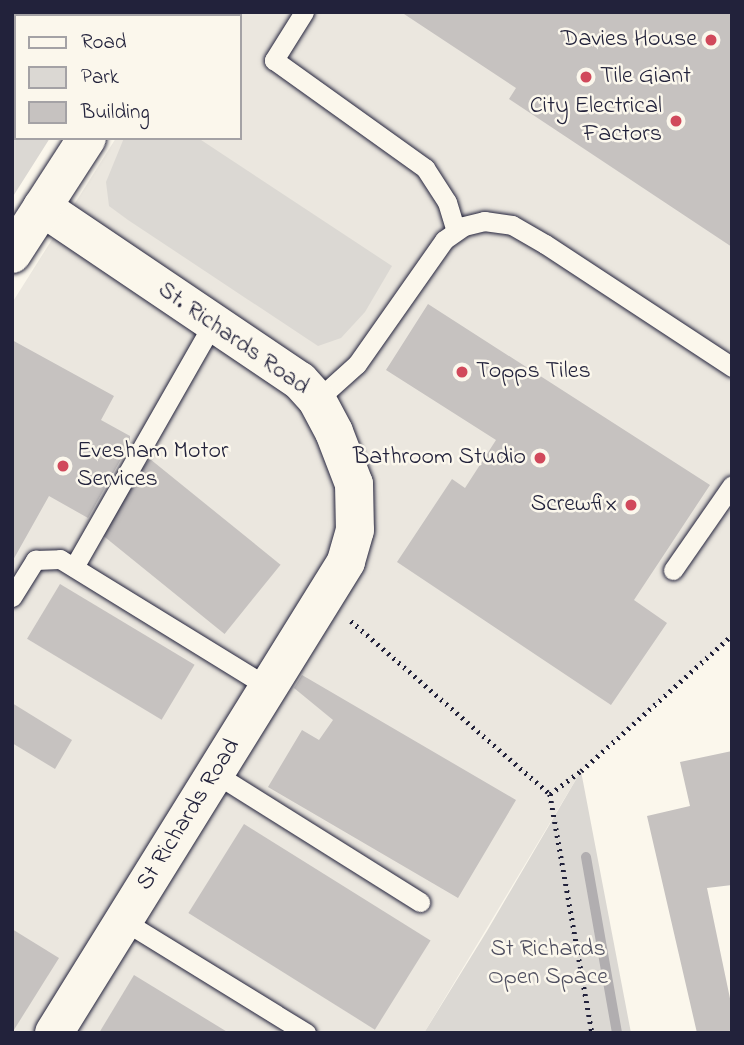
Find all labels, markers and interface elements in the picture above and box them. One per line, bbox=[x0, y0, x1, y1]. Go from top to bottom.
legend bbox=[14, 14, 242, 140]
place label: Davies House bbox=[561, 26, 697, 54]
text: Road bbox=[81, 28, 127, 58]
marker: Davies House bbox=[703, 32, 719, 48]
text: Park bbox=[81, 63, 119, 93]
place label: Tile Giant bbox=[600, 63, 691, 91]
marker: Tile Giant bbox=[578, 69, 594, 85]
place label: City Electrical Factors bbox=[530, 93, 662, 149]
text: Building bbox=[81, 98, 150, 128]
marker: City Electrical Factors bbox=[668, 113, 684, 129]
street label: St. Richards Road bbox=[152, 276, 314, 402]
place label: Topps Tiles bbox=[476, 358, 591, 386]
marker: Topps Tiles bbox=[454, 364, 470, 380]
place label: Evesham Motor Services bbox=[77, 438, 229, 494]
place label: Bathroom Studio bbox=[353, 444, 526, 472]
marker: Bathroom Studio bbox=[532, 450, 548, 466]
marker: Evesham Motor Services bbox=[55, 458, 71, 474]
place label: Screwfix bbox=[531, 491, 617, 519]
marker: Screwfix bbox=[623, 497, 639, 513]
street label: St Richards Road bbox=[131, 734, 247, 896]
park label: St Richards Open Space bbox=[488, 936, 608, 992]

